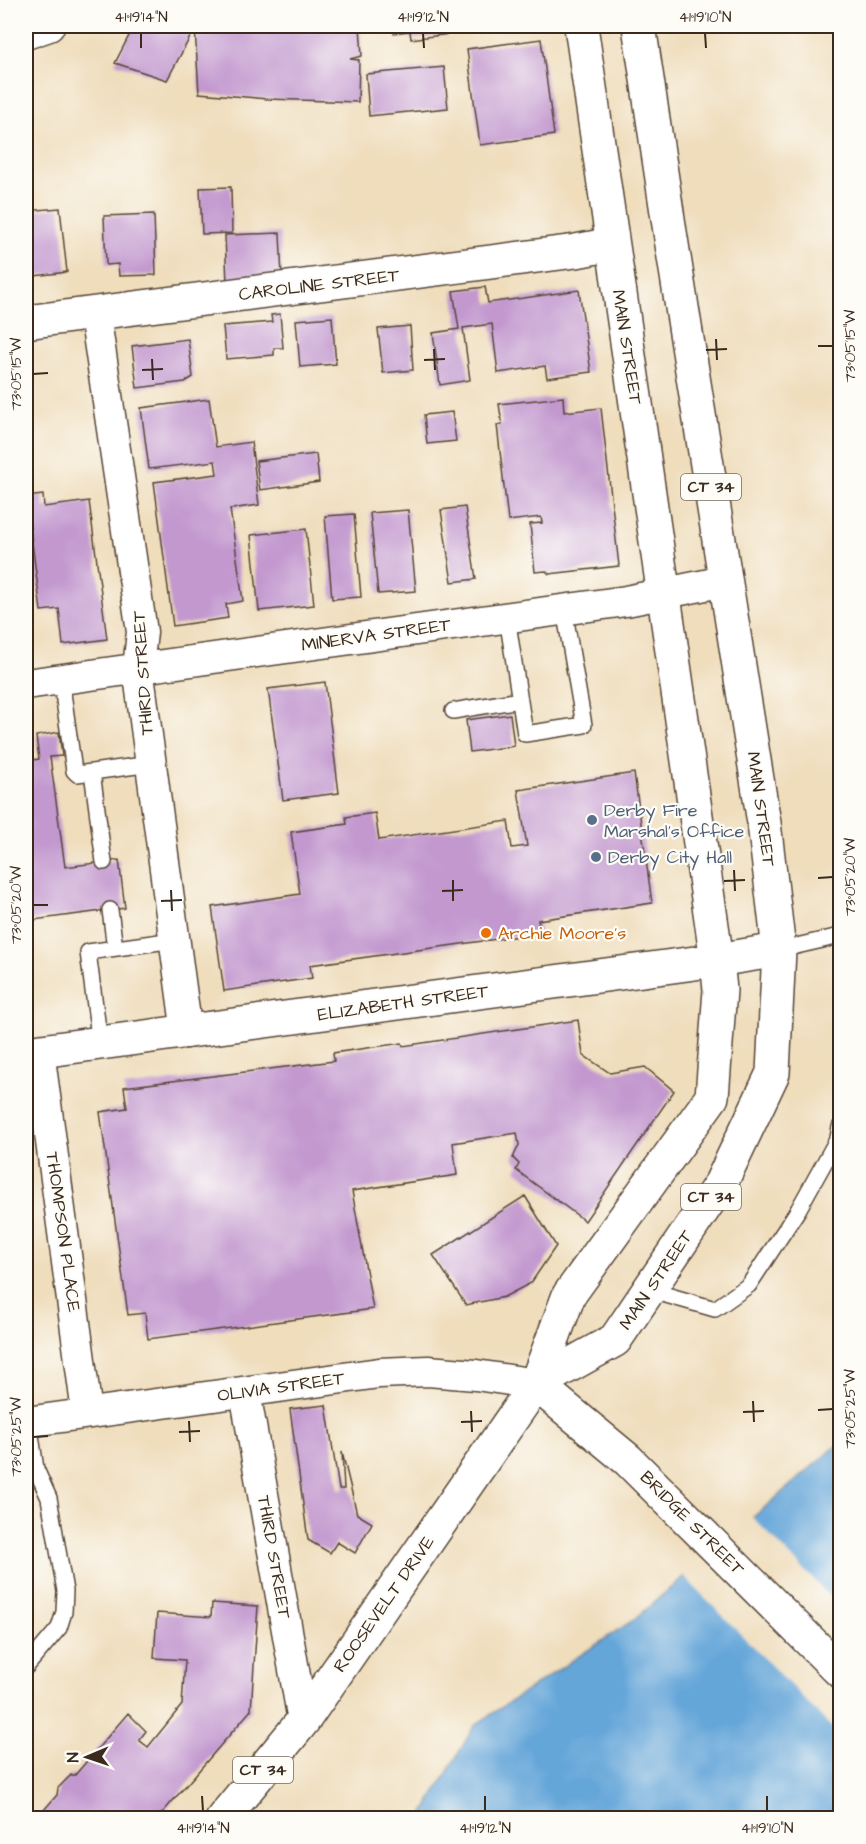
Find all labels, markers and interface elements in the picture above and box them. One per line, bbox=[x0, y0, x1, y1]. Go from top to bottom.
text: 41°19'14"N bbox=[114, 7, 168, 28]
text: 41°19'12"N bbox=[397, 7, 449, 28]
text: 41°19'10"N bbox=[679, 7, 731, 28]
street label: CAROLINE STREET bbox=[237, 263, 402, 307]
street label: MAIN STREET bbox=[606, 288, 649, 407]
text: 73°05'15"W bbox=[840, 310, 861, 382]
text: 73°05'15"W bbox=[6, 338, 27, 410]
road number: CT 34 bbox=[681, 474, 741, 500]
street label: THIRD STREET bbox=[126, 609, 160, 736]
street label: MINERVA STREET bbox=[300, 612, 453, 658]
street label: MAIN STREET bbox=[741, 750, 782, 869]
place label: Derby Fire Marshal's Office bbox=[604, 798, 745, 844]
marker: Derby Fire Marshal's Office bbox=[585, 813, 599, 827]
text: 73°05'20"W bbox=[840, 838, 861, 916]
place label: Derby City Hall bbox=[608, 845, 732, 871]
marker: Derby City Hall bbox=[589, 850, 603, 864]
text: 73°05'20"W bbox=[6, 866, 27, 944]
place label: Archie Moore's bbox=[498, 921, 626, 946]
marker: Archie Moore's bbox=[479, 926, 493, 940]
street label: ELIZABETH STREET bbox=[316, 979, 491, 1027]
street label: THOMPSON PLACE bbox=[39, 1150, 87, 1314]
road number: CT 34 bbox=[681, 1184, 741, 1210]
street label: MAIN STREET bbox=[613, 1224, 699, 1335]
street label: OLIVIA STREET bbox=[216, 1366, 347, 1408]
text: 73°05'25"W bbox=[840, 1369, 861, 1449]
text: 73°05'25"W bbox=[6, 1397, 27, 1477]
street label: BRIDGE STREET bbox=[634, 1465, 750, 1581]
street label: THIRD STREET bbox=[251, 1493, 297, 1621]
street label: ROOSEVELT DRIVE bbox=[328, 1531, 441, 1677]
north arrow bbox=[57, 1727, 117, 1787]
text: N bbox=[62, 1752, 84, 1763]
road number: CT 34 bbox=[233, 1757, 293, 1783]
text: 41°19'14"N bbox=[176, 1818, 230, 1839]
text: 41°19'12"N bbox=[459, 1818, 511, 1839]
text: 41°19'10"N bbox=[741, 1818, 793, 1839]

